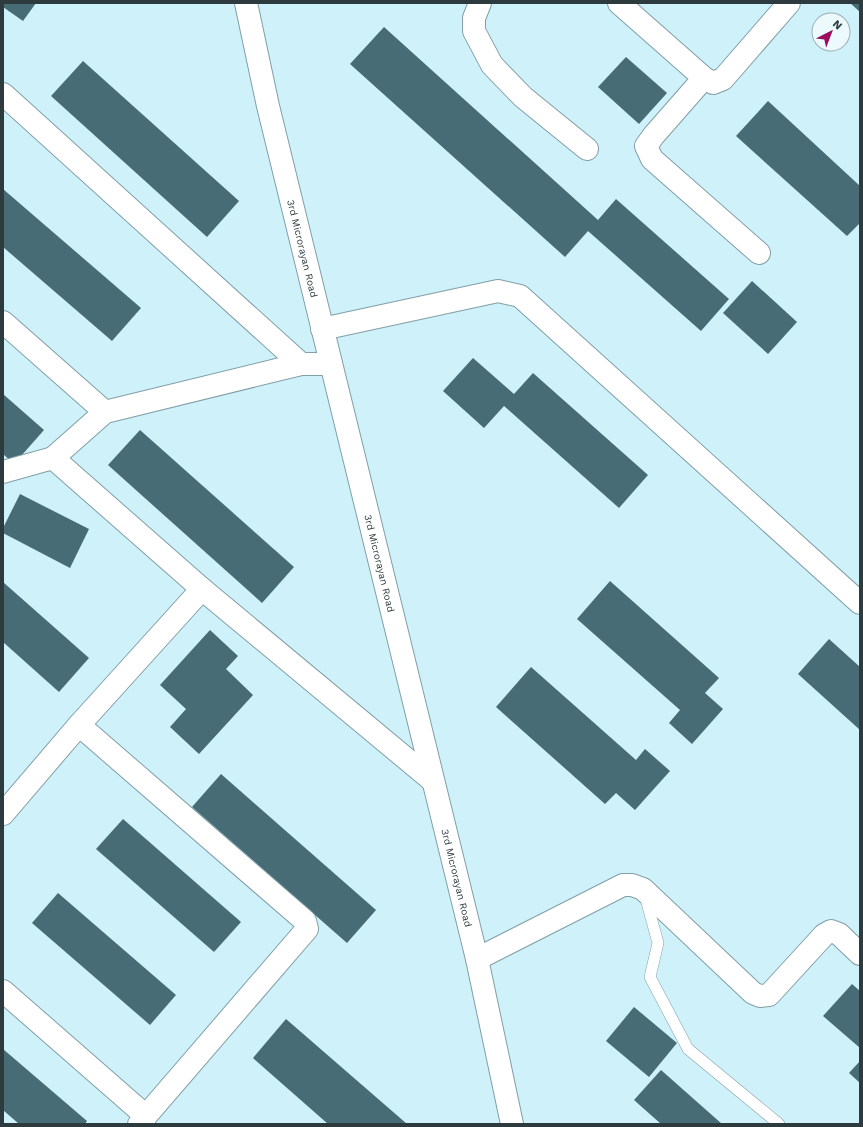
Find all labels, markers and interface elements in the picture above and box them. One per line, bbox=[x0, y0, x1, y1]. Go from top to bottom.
north arrow bbox=[811, 12, 851, 52]
text: N bbox=[830, 17, 845, 32]
street label: 3rd Microrayan Road bbox=[285, 199, 320, 299]
street label: 3rd Microrayan Road bbox=[362, 513, 397, 613]
street label: 3rd Microrayan Road bbox=[439, 828, 474, 928]

